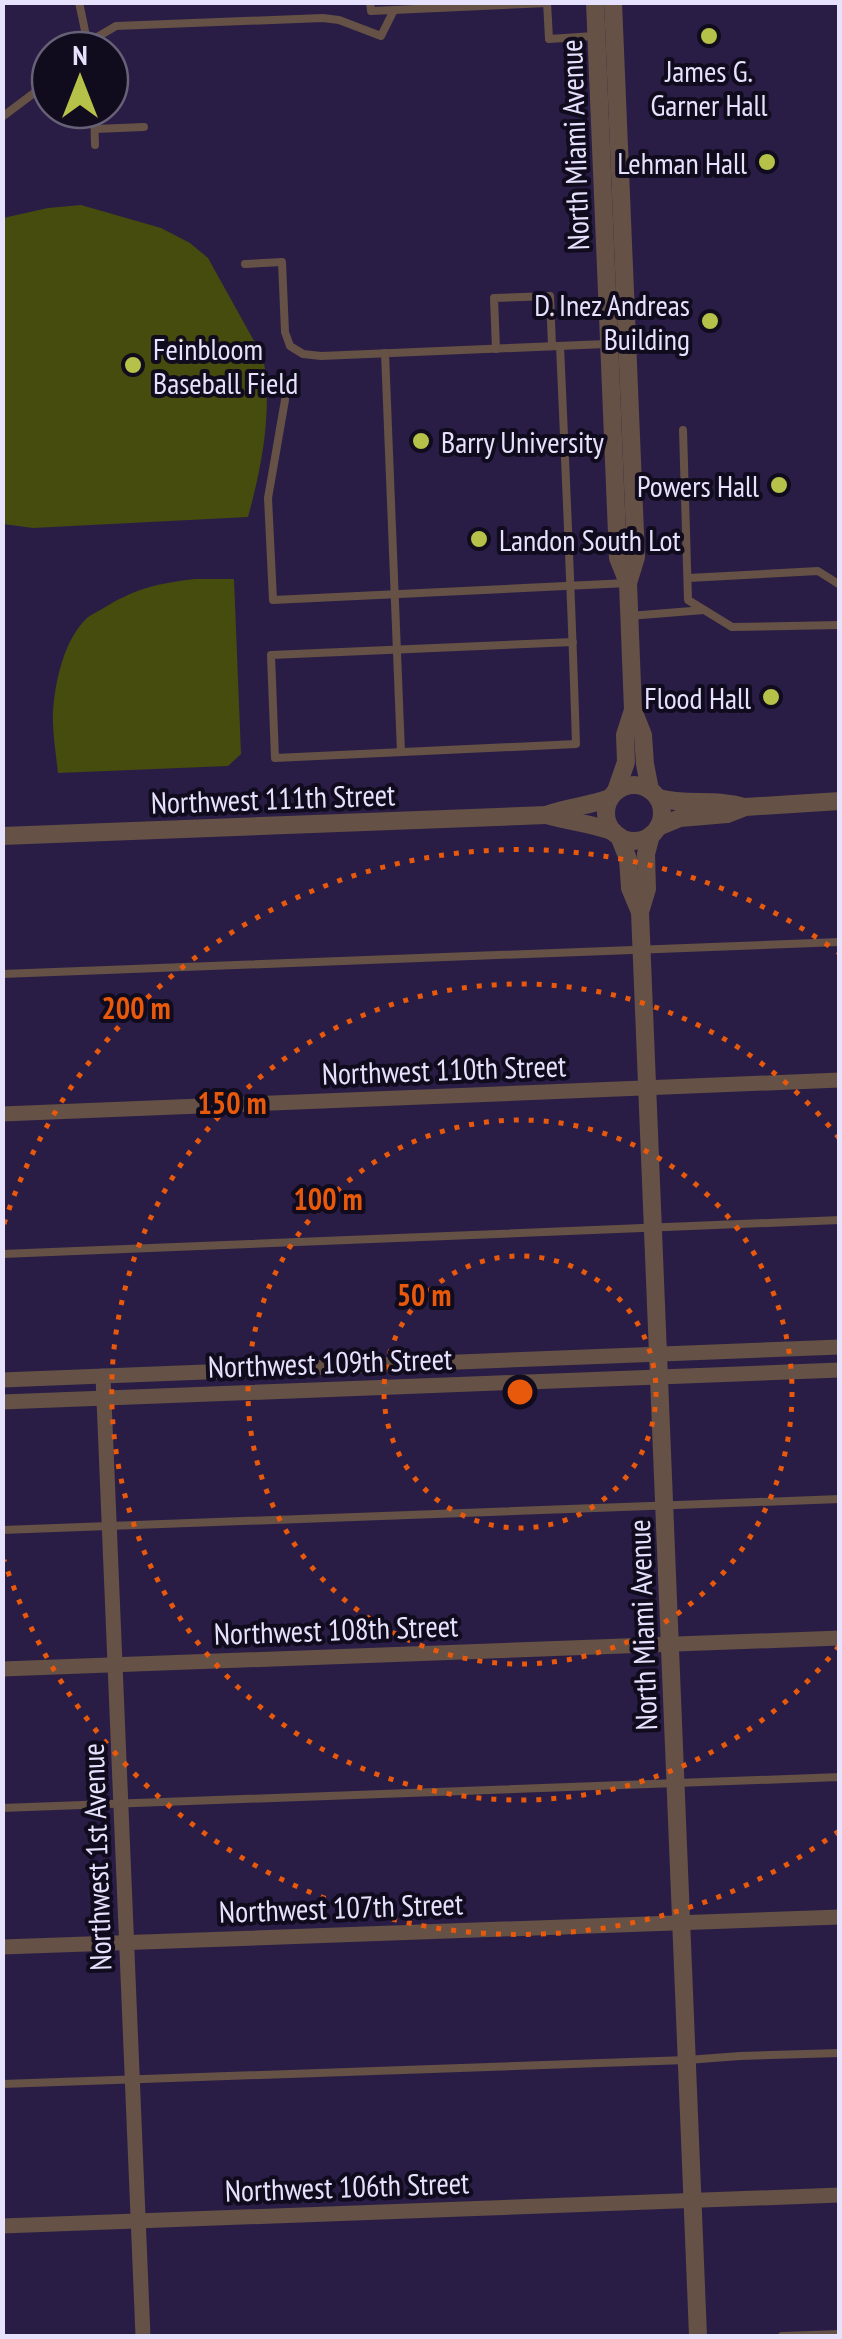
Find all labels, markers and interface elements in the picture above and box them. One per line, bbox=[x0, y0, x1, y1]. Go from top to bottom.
marker: James G. Garner Hall bbox=[698, 25, 720, 47]
north arrow bbox=[30, 30, 130, 130]
text: N bbox=[72, 36, 88, 73]
street label: North Miami Avenue bbox=[551, 39, 597, 251]
place label: James G. Garner Hall bbox=[650, 51, 768, 124]
place label: Lehman Hall bbox=[617, 143, 747, 182]
marker: Lehman Hall bbox=[756, 151, 778, 173]
place label: D. Inez Andreas Building bbox=[534, 285, 690, 358]
marker: D. Inez Andreas Building bbox=[699, 310, 721, 332]
place label: Feinbloom Baseball Field bbox=[153, 329, 298, 402]
marker: Feinbloom Baseball Field bbox=[122, 354, 144, 376]
place label: Barry University bbox=[441, 422, 605, 461]
marker: Barry University bbox=[410, 430, 432, 452]
place label: Powers Hall bbox=[637, 466, 759, 505]
marker: Powers Hall bbox=[768, 474, 790, 496]
place label: Landon South Lot bbox=[499, 520, 681, 559]
marker: Landon South Lot bbox=[468, 528, 490, 550]
place label: Flood Hall bbox=[644, 678, 751, 717]
marker: Flood Hall bbox=[760, 686, 782, 708]
street label: Northwest 111th Street bbox=[150, 774, 397, 822]
text: 200 m bbox=[101, 988, 171, 1027]
street label: Northwest 110th Street bbox=[321, 1045, 568, 1093]
text: 150 m bbox=[197, 1083, 267, 1122]
text: 100 m bbox=[293, 1179, 363, 1218]
text: 50 m bbox=[397, 1275, 451, 1314]
street label: Northwest 109th Street bbox=[207, 1338, 454, 1386]
centre of rings bbox=[502, 1374, 538, 1410]
street label: North Miami Avenue bbox=[619, 1519, 665, 1731]
street label: Northwest 108th Street bbox=[213, 1605, 460, 1653]
street label: Northwest 1st Avenue bbox=[73, 1743, 119, 1971]
street label: Northwest 107th Street bbox=[218, 1883, 464, 1931]
street label: Northwest 106th Street bbox=[224, 2162, 471, 2210]

